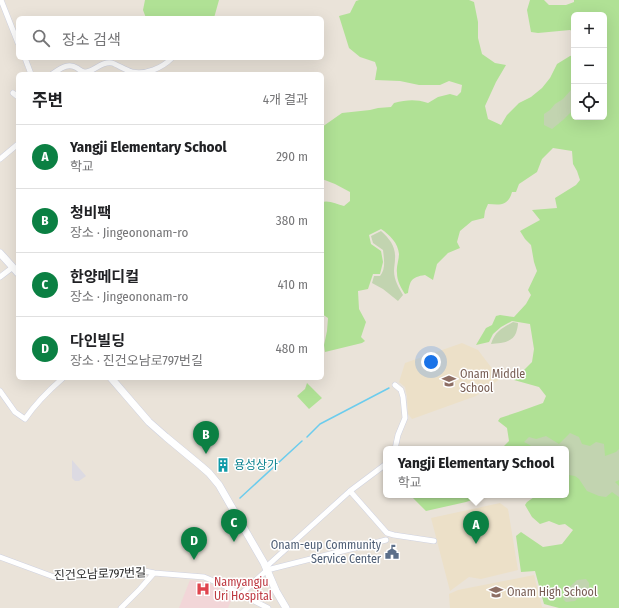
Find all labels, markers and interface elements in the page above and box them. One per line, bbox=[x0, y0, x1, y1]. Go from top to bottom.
map controls bbox=[571, 12, 607, 120]
button: + bbox=[571, 12, 607, 48]
search box bbox=[16, 16, 324, 60]
icon: search bbox=[30, 27, 52, 49]
text: 장소 검색 bbox=[62, 31, 121, 49]
button: − bbox=[571, 48, 607, 84]
button: locate bbox=[571, 84, 607, 120]
text: 주변 bbox=[32, 90, 63, 111]
text: 4개 결과 bbox=[263, 92, 308, 107]
text: Yangji Elementary School bbox=[70, 138, 227, 156]
text: A bbox=[41, 149, 49, 164]
text: 290 m bbox=[276, 149, 308, 164]
text: 학교 bbox=[70, 159, 94, 174]
text: 청비팩 bbox=[70, 204, 111, 222]
text: B bbox=[41, 213, 49, 228]
text: 380 m bbox=[276, 213, 308, 228]
text: 장소 · Jingeononam-ro bbox=[70, 225, 188, 240]
text: 한양메디컬 bbox=[70, 268, 139, 286]
text: C bbox=[42, 277, 48, 292]
text: 410 m bbox=[278, 277, 308, 292]
text: 장소 · Jingeononam-ro bbox=[70, 289, 188, 304]
text: 다인빌딩 bbox=[70, 332, 125, 350]
text: D bbox=[41, 341, 49, 356]
text: 480 m bbox=[275, 341, 308, 356]
your location bbox=[421, 352, 441, 372]
text: 장소 · 진건오남로797번길 bbox=[70, 353, 203, 368]
place label: Onam Middle School bbox=[460, 367, 525, 395]
school or university icon: Onam Middle School bbox=[441, 373, 457, 389]
pin: B bbox=[193, 421, 219, 454]
popup bbox=[383, 446, 569, 498]
text: Yangji Elementary School bbox=[398, 454, 554, 472]
building icon: 용성상가 bbox=[215, 457, 231, 473]
place label: 용성상가 bbox=[234, 458, 278, 472]
text: 학교 bbox=[398, 475, 422, 490]
pin: C bbox=[221, 509, 247, 542]
pin: A bbox=[463, 511, 489, 544]
pin: D bbox=[181, 527, 207, 560]
place label: Onam-eup Community Service Center bbox=[271, 538, 382, 566]
public building icon: Onam-eup Community Service Center bbox=[384, 544, 400, 560]
street label: 진건오남로797번길 bbox=[54, 565, 146, 583]
place label: Namyangju Uri Hospital bbox=[214, 575, 272, 603]
hospital icon: Namyangju Uri Hospital bbox=[195, 581, 211, 597]
school or university icon: Onam High School bbox=[488, 584, 504, 600]
place label: Onam High School bbox=[507, 585, 597, 599]

